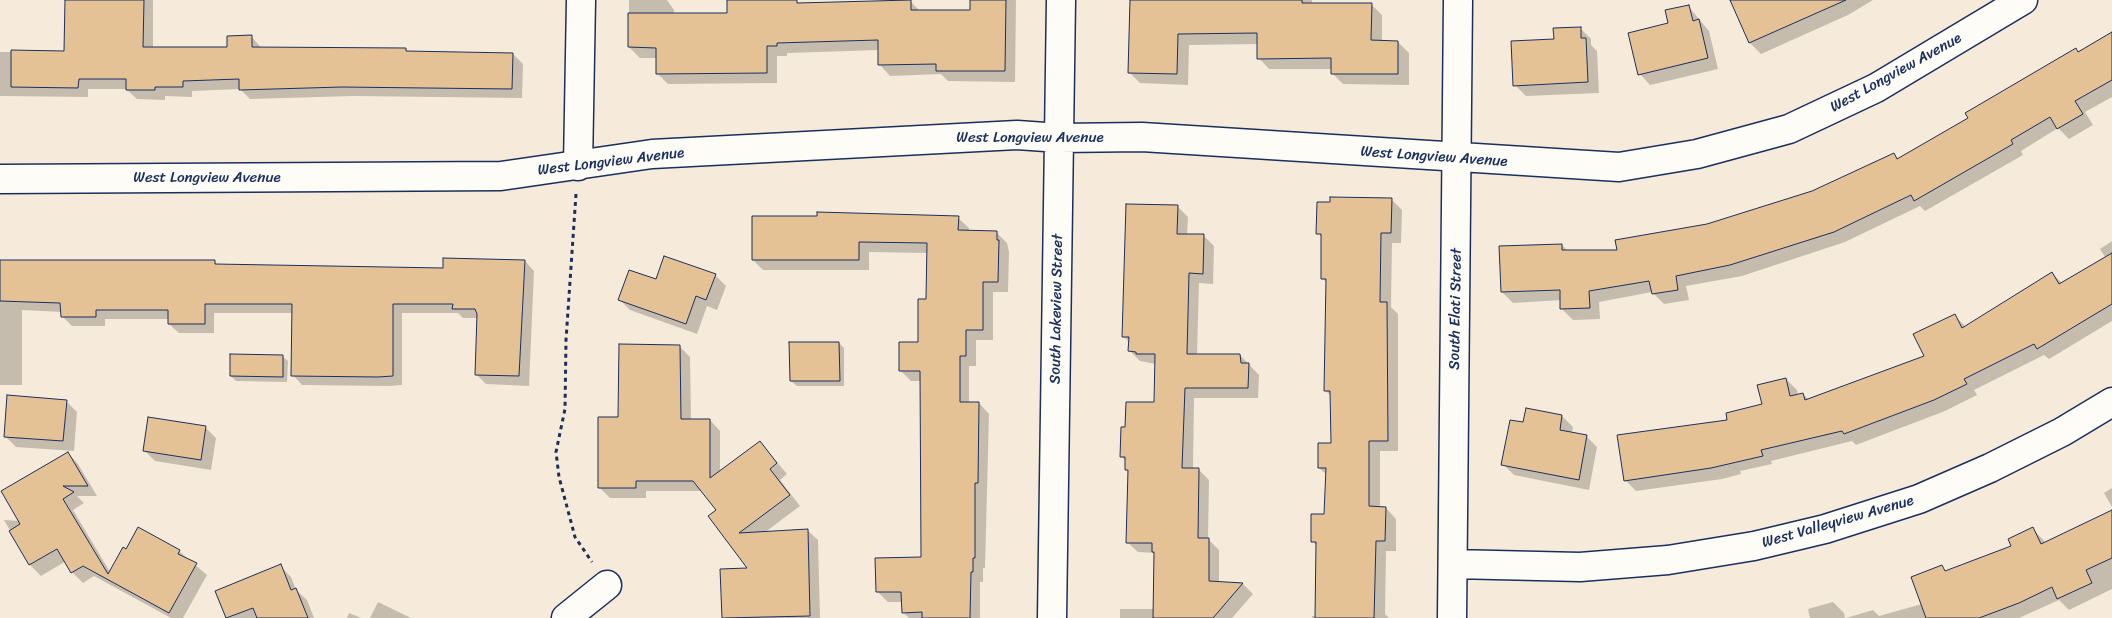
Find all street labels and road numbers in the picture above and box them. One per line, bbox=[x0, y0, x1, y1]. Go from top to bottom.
street label: West Longview Avenue bbox=[1827, 29, 1965, 117]
street label: West Longview Avenue bbox=[956, 129, 1104, 147]
street label: West Longview Avenue bbox=[1360, 143, 1508, 171]
street label: West Longview Avenue bbox=[537, 144, 685, 180]
street label: West Longview Avenue bbox=[133, 169, 281, 187]
street label: South Lakeview Street bbox=[1047, 234, 1067, 384]
street label: South Elati Street bbox=[1446, 248, 1466, 370]
street label: West Valleyview Avenue bbox=[1760, 492, 1916, 552]

